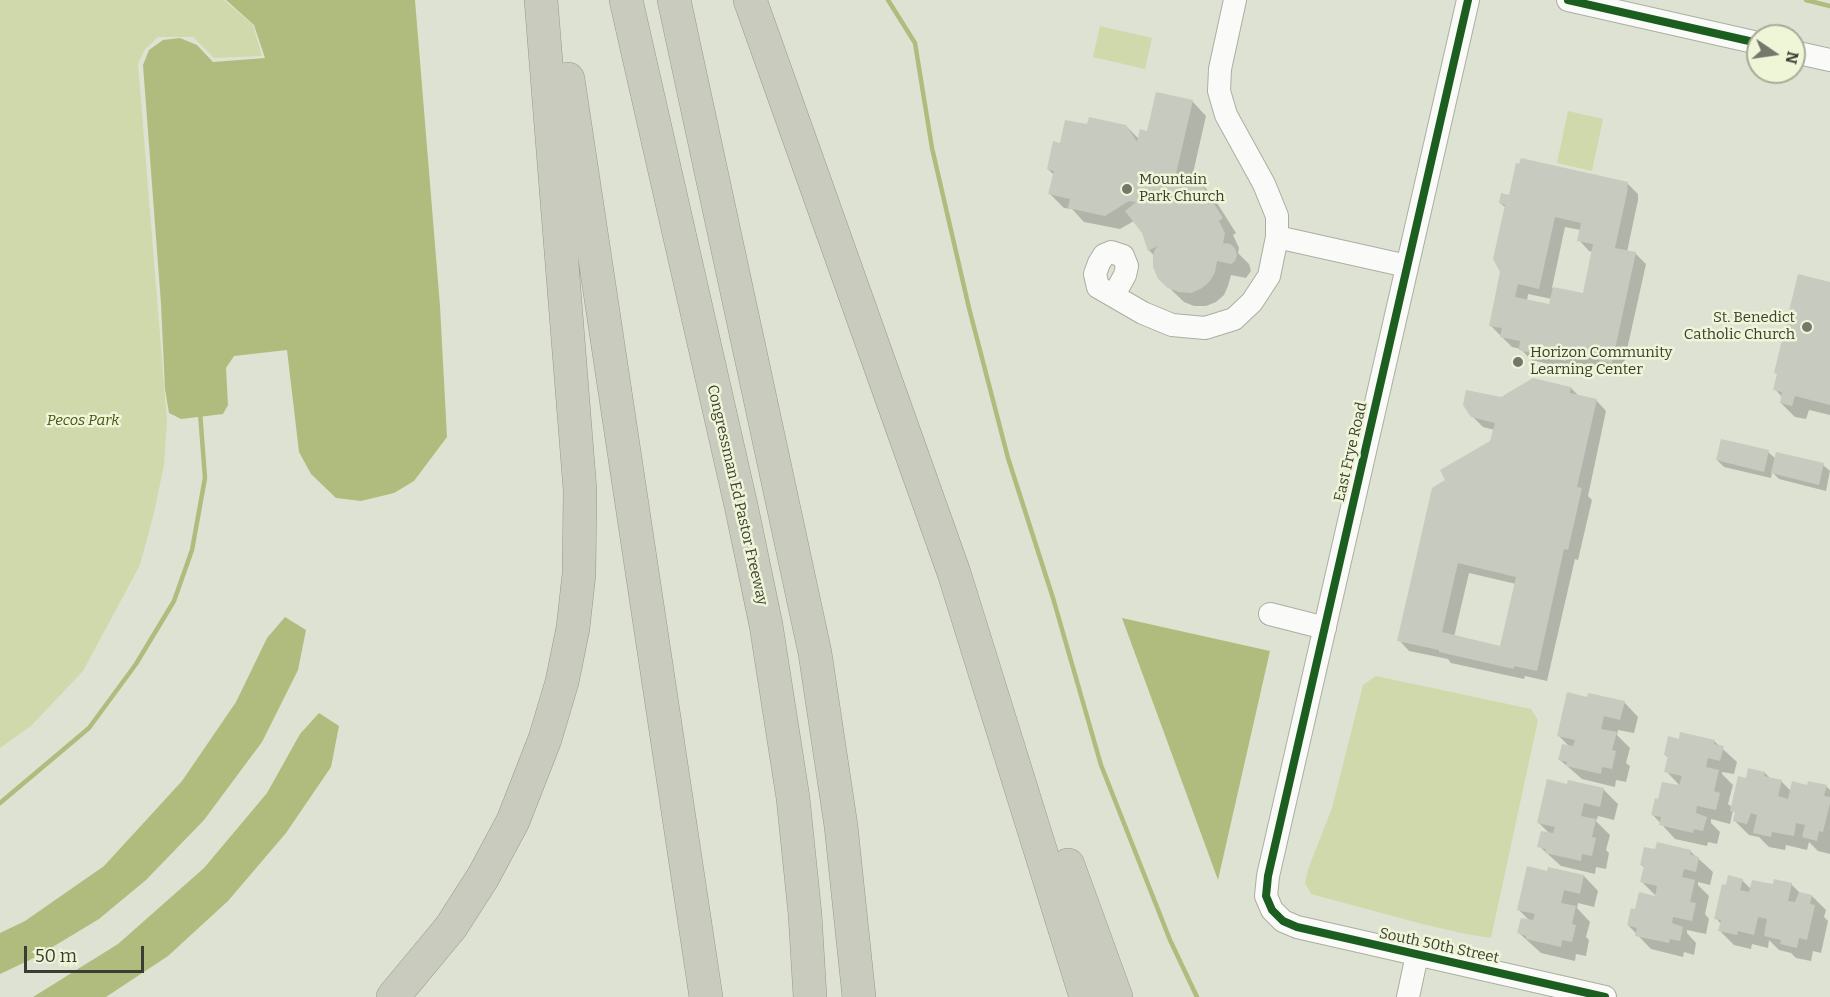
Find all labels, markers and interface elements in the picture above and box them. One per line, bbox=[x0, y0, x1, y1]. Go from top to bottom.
north arrow bbox=[1746, 24, 1806, 84]
text: N bbox=[1781, 50, 1803, 66]
place label: Mountain Park Church bbox=[1139, 171, 1225, 206]
marker: Mountain Park Church bbox=[1120, 182, 1134, 196]
place label: St. Benedict Catholic Church bbox=[1684, 309, 1795, 344]
marker: St. Benedict Catholic Church bbox=[1800, 320, 1814, 334]
place label: Horizon Community Learning Center bbox=[1530, 344, 1673, 379]
marker: Horizon Community Learning Center bbox=[1511, 355, 1525, 369]
street label: Congressman Ed Pastor Freeway bbox=[703, 383, 771, 607]
street label: East Frye Road bbox=[1331, 400, 1371, 504]
park label: Pecos Park bbox=[47, 412, 119, 430]
street label: South 50th Street bbox=[1378, 925, 1500, 967]
scale bar bbox=[27, 934, 147, 972]
text: 50 m bbox=[35, 945, 77, 967]

